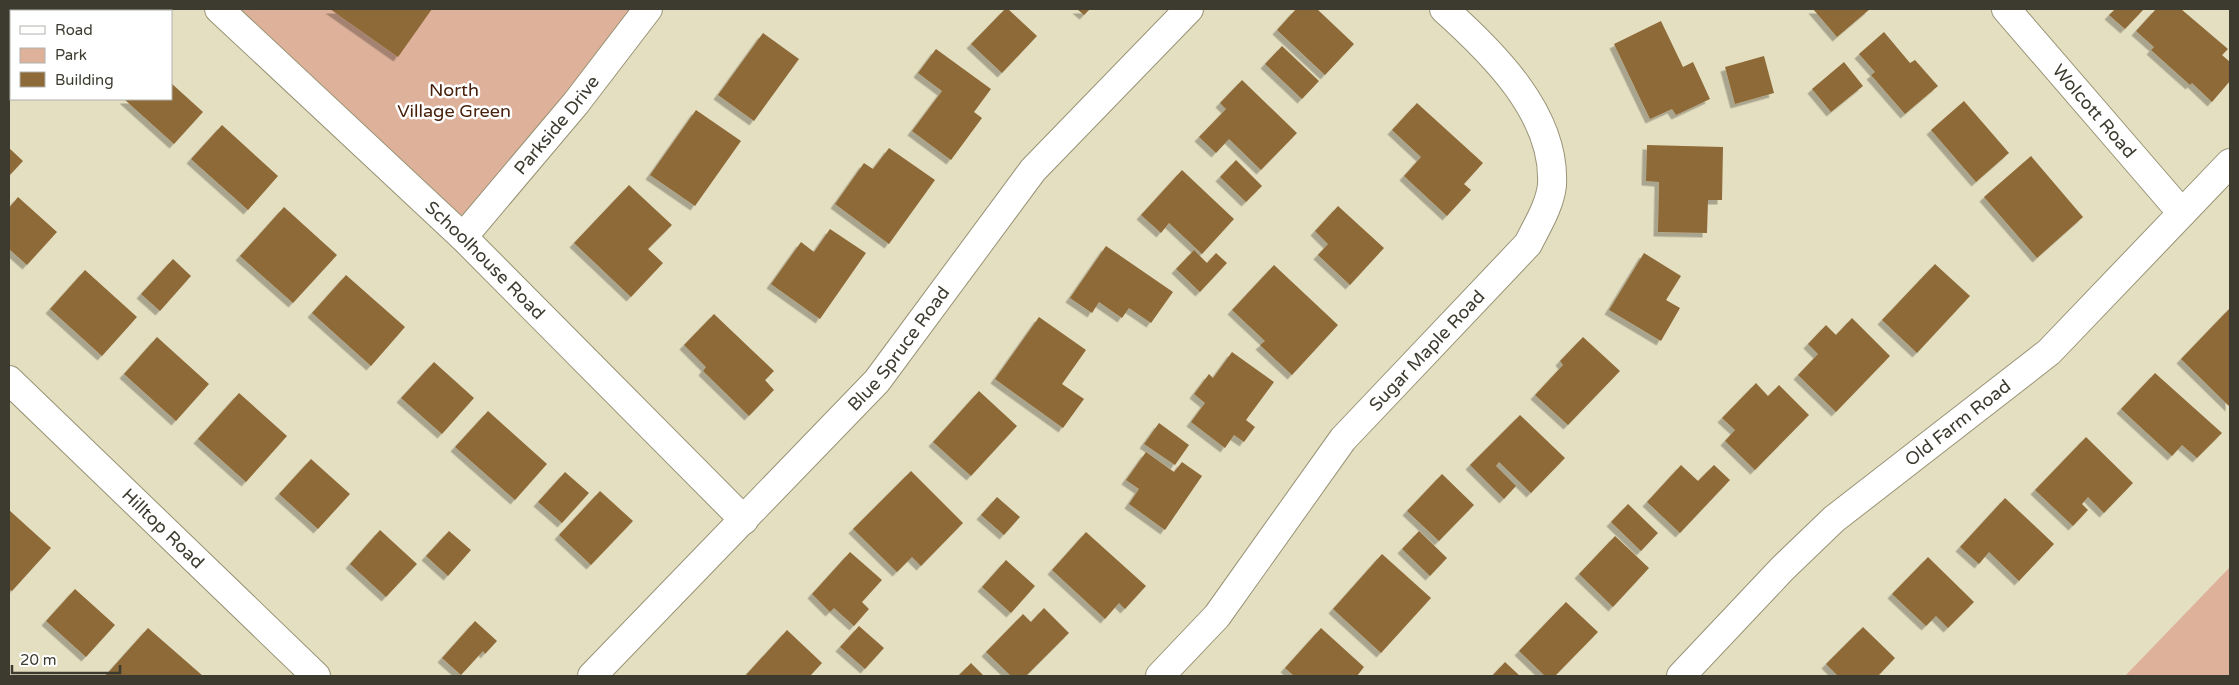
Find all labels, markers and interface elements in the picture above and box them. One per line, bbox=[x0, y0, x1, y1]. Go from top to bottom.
legend bbox=[10, 10, 172, 100]
text: Road bbox=[55, 21, 93, 39]
text: Park bbox=[55, 46, 87, 64]
street label: Wolcott Road bbox=[2048, 60, 2141, 163]
text: Building bbox=[55, 71, 114, 89]
street label: Parkside Drive bbox=[509, 71, 604, 179]
park label: North Village Green bbox=[397, 79, 511, 122]
street label: Schoolhouse Road bbox=[421, 196, 550, 324]
street label: Blue Spruce Road bbox=[843, 282, 954, 416]
street label: Sugar Maple Road bbox=[1364, 285, 1489, 416]
street label: Old Farm Road bbox=[1900, 375, 2015, 471]
street label: Hilltop Road bbox=[117, 484, 209, 573]
scale bar bbox=[12, 642, 120, 674]
text: 20 m bbox=[20, 651, 57, 669]

